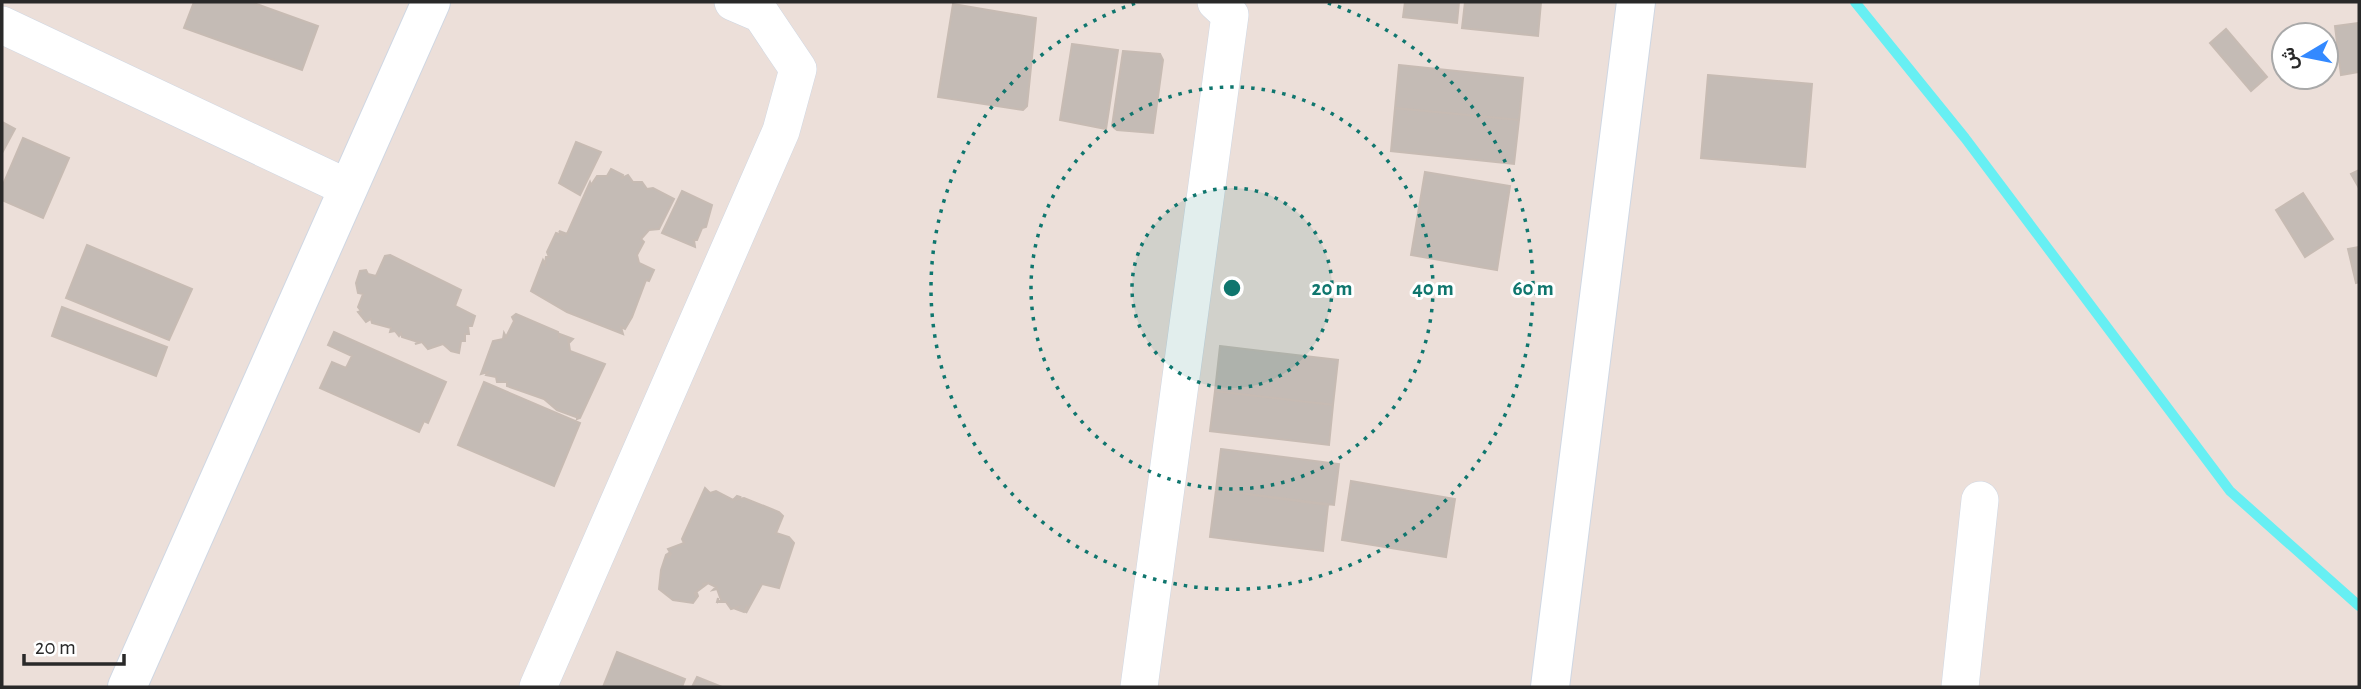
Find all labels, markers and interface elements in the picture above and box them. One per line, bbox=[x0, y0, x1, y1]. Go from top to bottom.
north arrow bbox=[2270, 21, 2340, 91]
text: ش bbox=[2278, 45, 2302, 72]
centre of rings bbox=[1220, 276, 1244, 300]
text: 20 m bbox=[1312, 278, 1352, 299]
text: 40 m bbox=[1412, 278, 1454, 299]
text: 60 m bbox=[1512, 278, 1554, 299]
scale bar bbox=[24, 622, 124, 666]
text: 20 m bbox=[35, 637, 76, 658]

